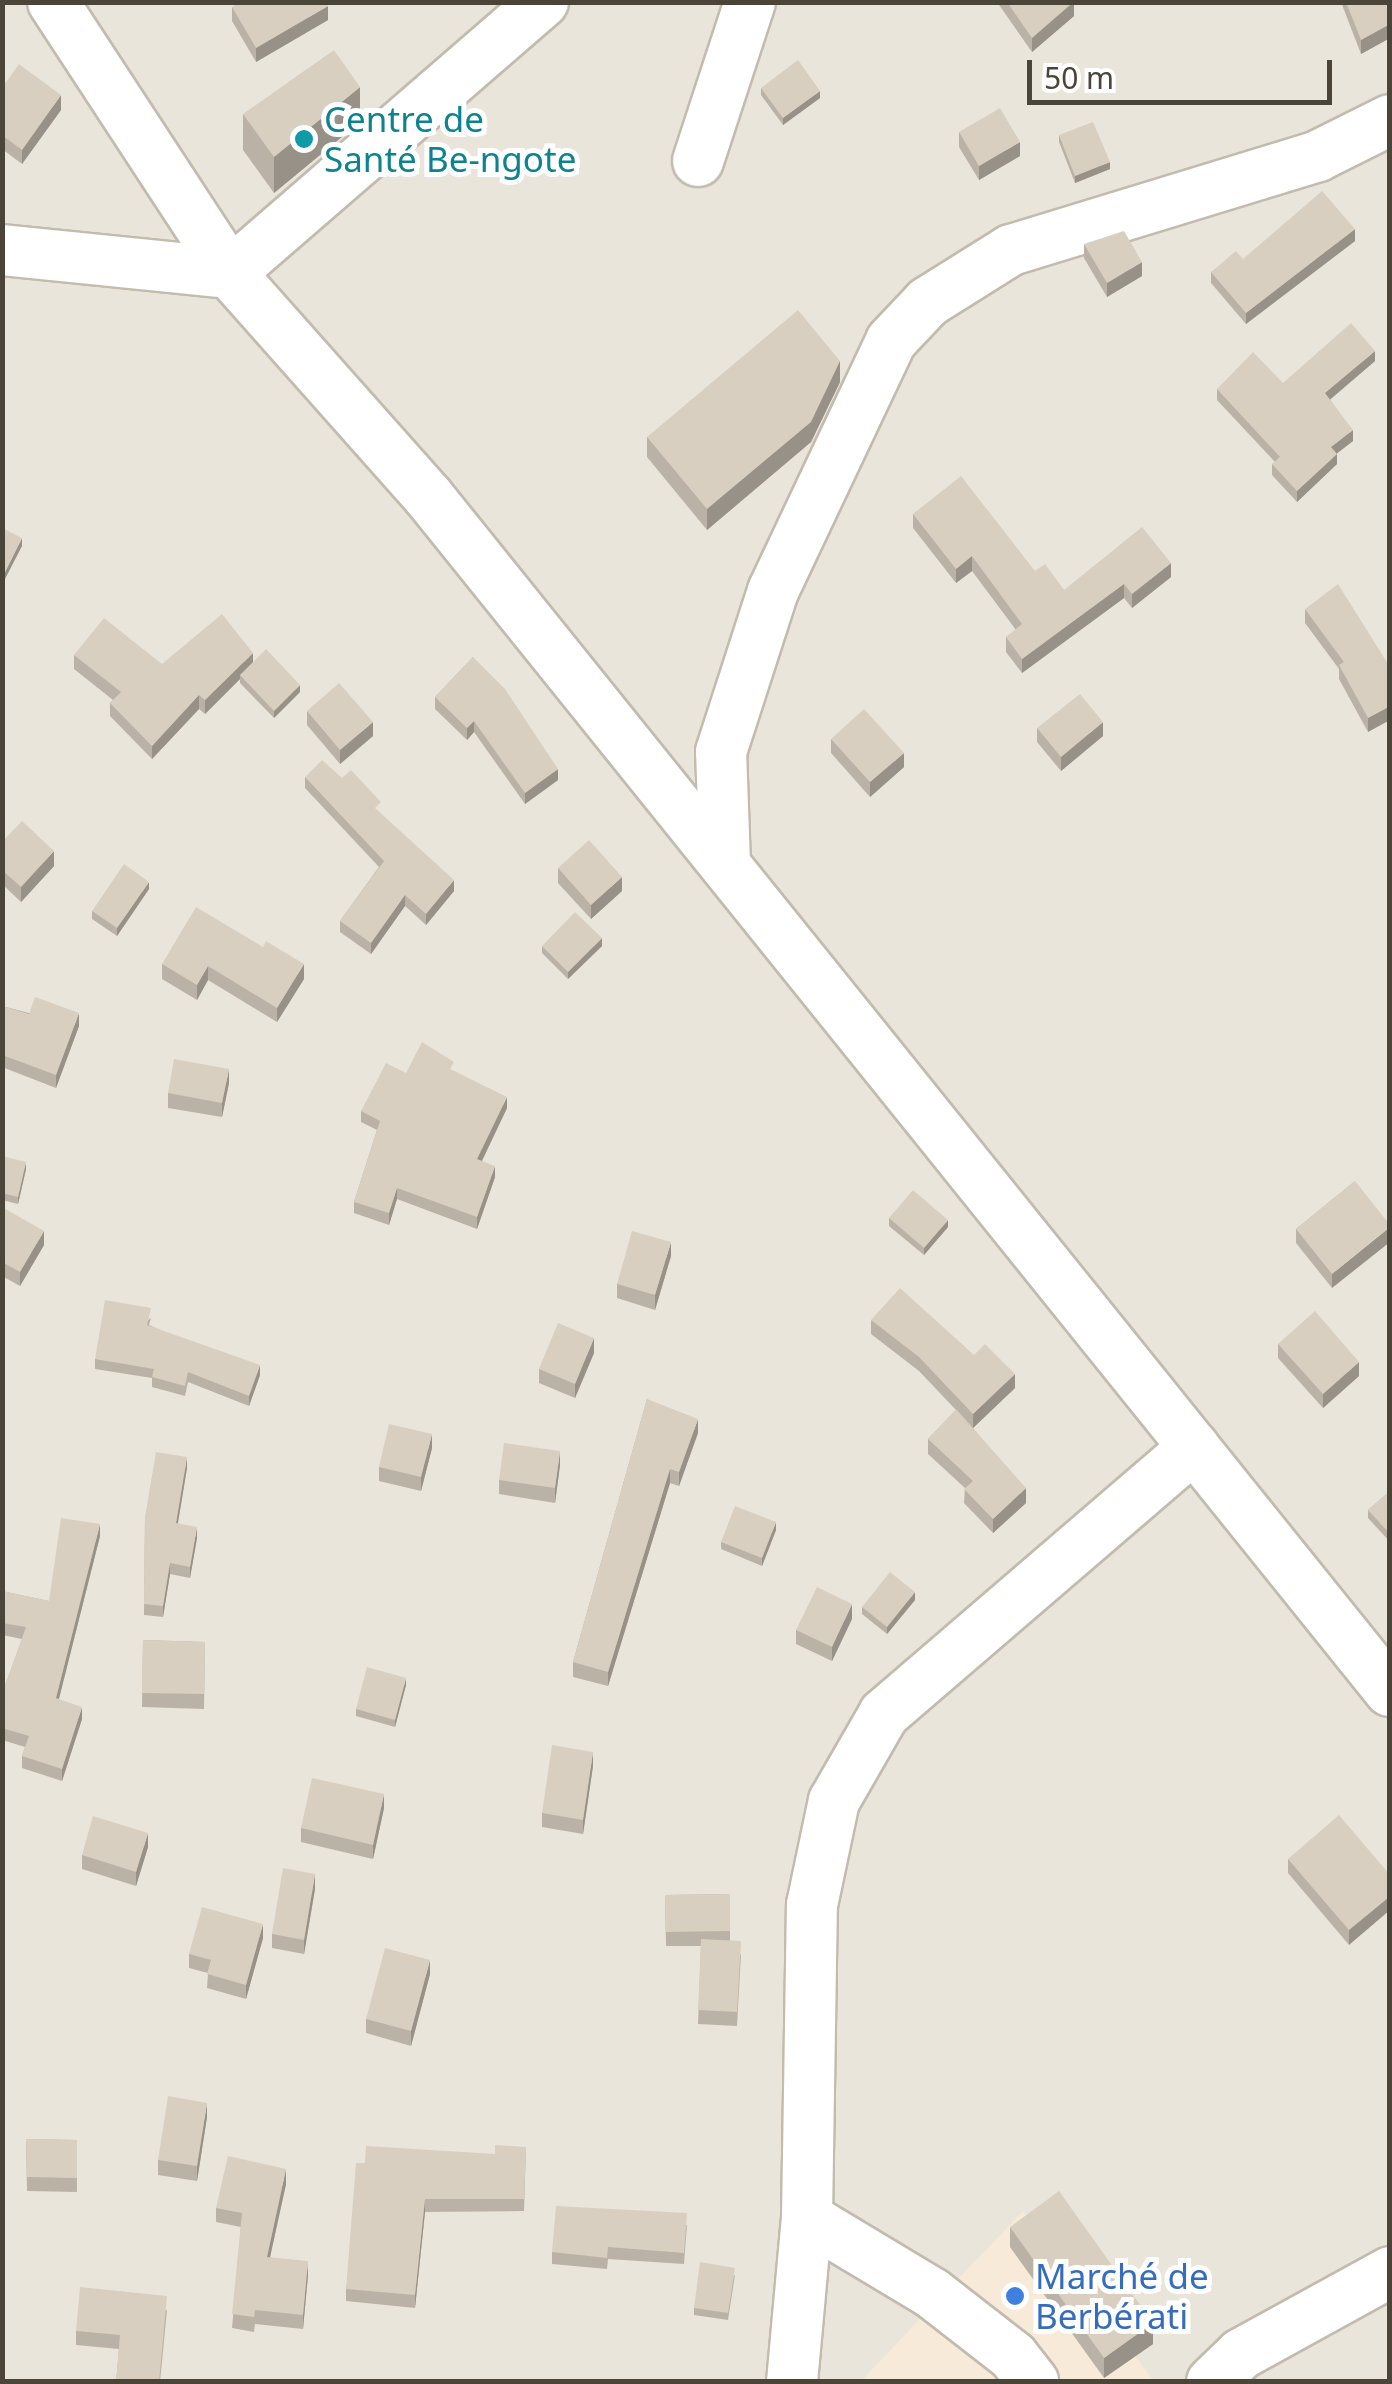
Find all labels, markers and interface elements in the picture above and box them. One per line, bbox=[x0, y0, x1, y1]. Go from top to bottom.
scale bar bbox=[1032, 40, 1337, 102]
text: 50 m bbox=[1044, 57, 1114, 98]
place label: Centre de Santé Be-ngote bbox=[324, 98, 576, 180]
marker: Centre de Santé Be-ngote bbox=[293, 128, 315, 150]
place label: Marché de Berbérati bbox=[1035, 2255, 1209, 2337]
marker: Marché de Berbérati bbox=[1004, 2285, 1026, 2307]

